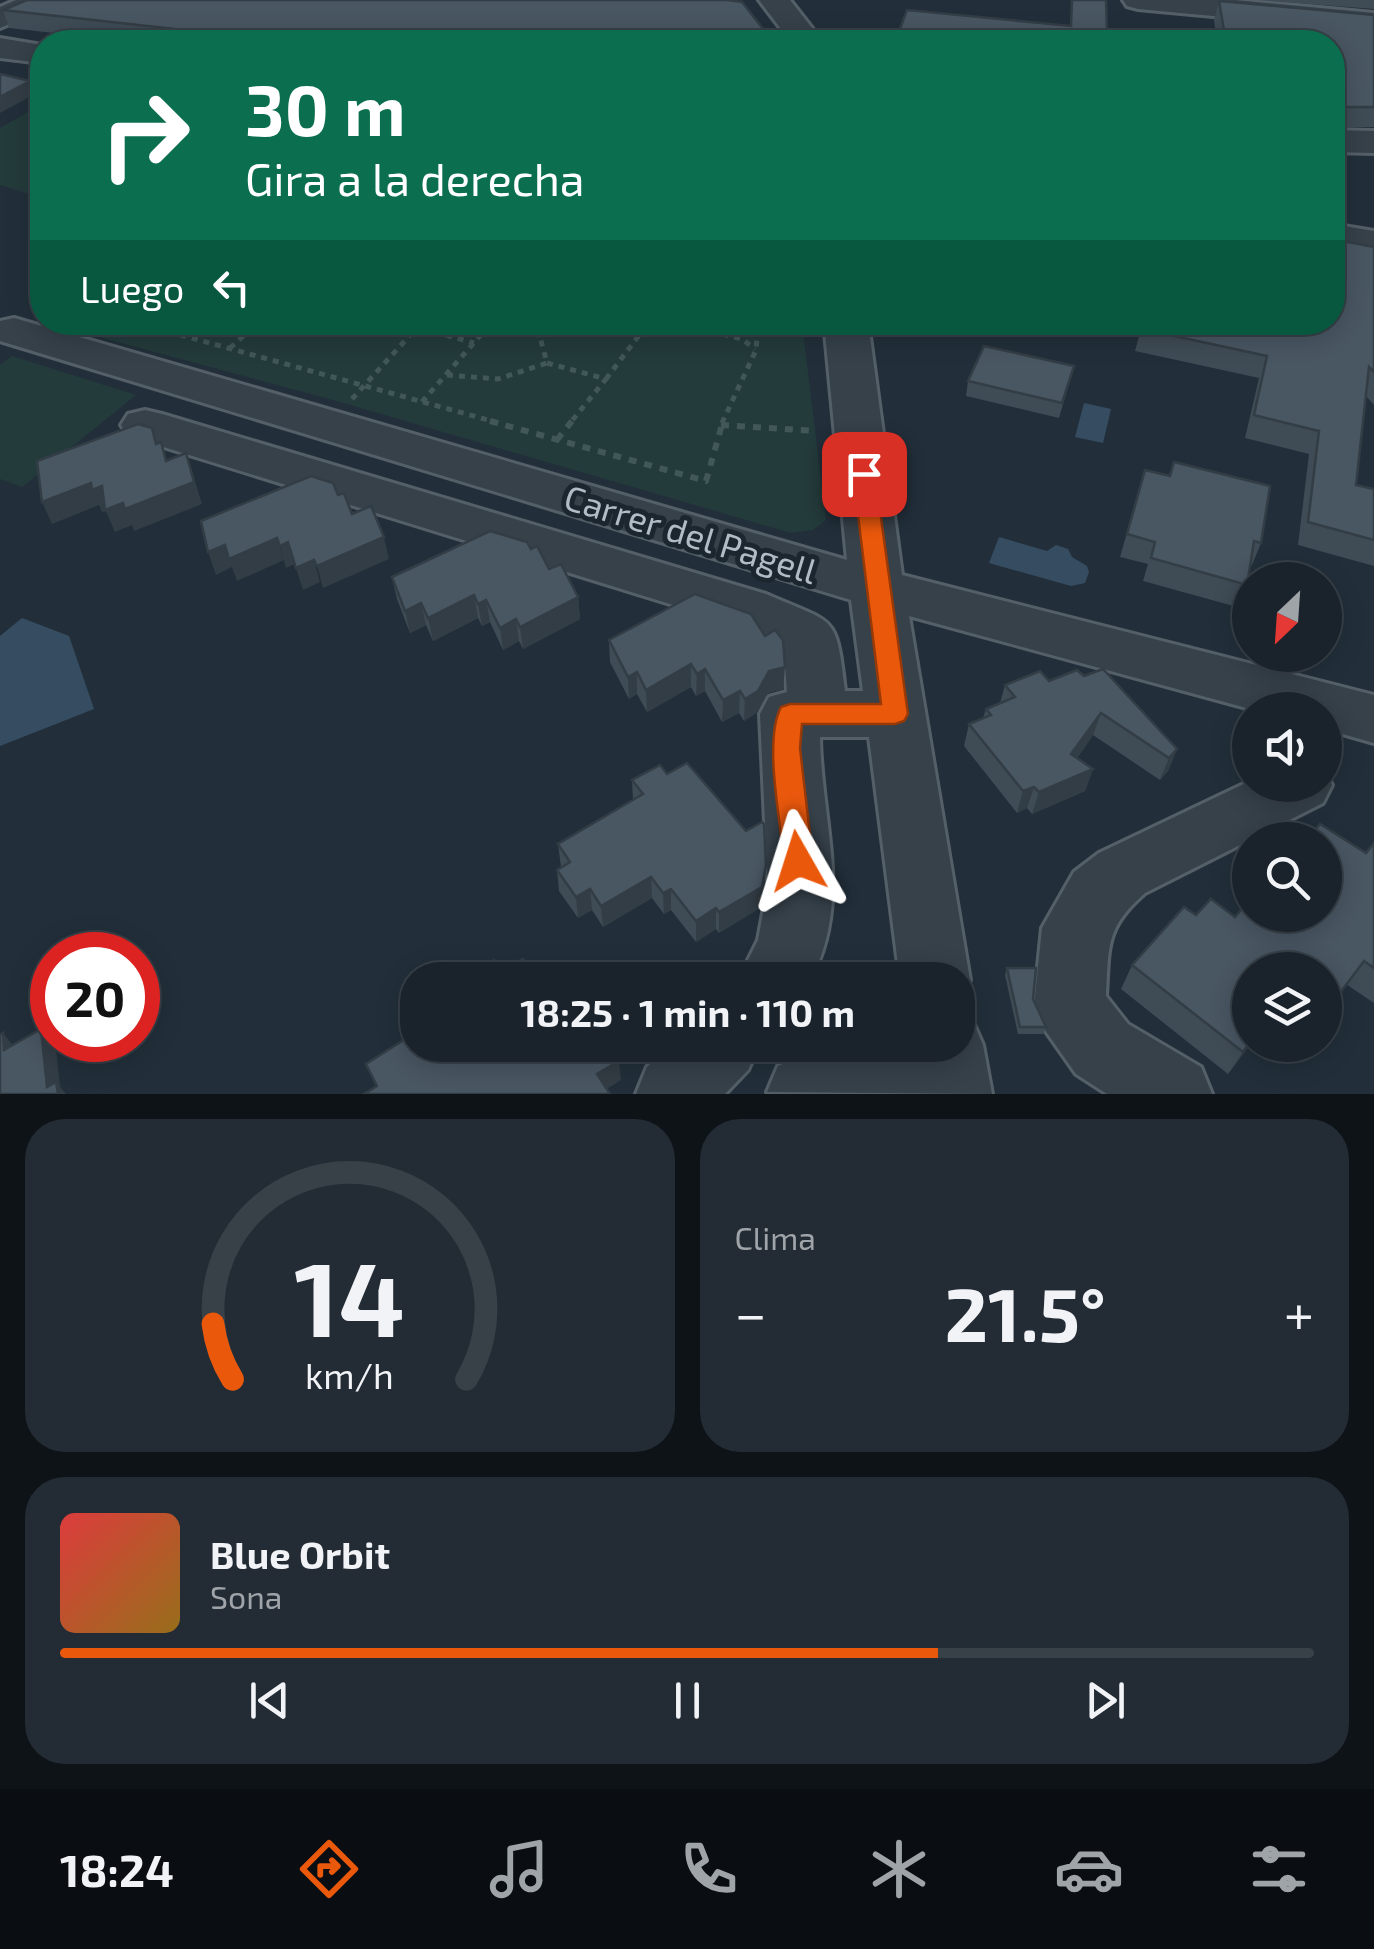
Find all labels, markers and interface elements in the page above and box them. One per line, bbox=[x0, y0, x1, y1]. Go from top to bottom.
text: 30 m bbox=[245, 66, 406, 150]
icon: right bbox=[80, 70, 210, 200]
text: Gira a la derecha bbox=[245, 151, 584, 205]
icon: left bbox=[204, 260, 259, 315]
text: Luego bbox=[80, 265, 184, 311]
pin bbox=[822, 432, 907, 517]
icon: arrive bbox=[837, 447, 892, 502]
street label: Carrer del Pagell bbox=[560, 475, 823, 591]
north arrow bbox=[1232, 562, 1342, 672]
map controls bbox=[1232, 562, 1342, 1062]
button: sound bbox=[1232, 692, 1342, 802]
position arrow bbox=[746, 809, 850, 913]
button: search bbox=[1232, 822, 1342, 932]
speed limit sign: 20 bbox=[30, 932, 160, 1062]
button: layers bbox=[1232, 952, 1342, 1062]
text: 18:25 · 1 min · 110 m bbox=[520, 989, 855, 1035]
text: Clima bbox=[735, 1218, 816, 1256]
text: 14 bbox=[294, 1233, 405, 1358]
text: 21.5° bbox=[944, 1267, 1106, 1357]
text: − bbox=[735, 1279, 767, 1345]
text: + bbox=[1284, 1279, 1314, 1345]
text: km/h bbox=[305, 1353, 394, 1396]
text: Blue Orbit bbox=[210, 1531, 390, 1577]
text: Sona bbox=[210, 1577, 282, 1615]
icon: previous bbox=[242, 1673, 297, 1728]
icon: pause bbox=[660, 1673, 715, 1728]
icon: next bbox=[1078, 1673, 1133, 1728]
icon: directions bbox=[294, 1834, 364, 1904]
icon: music bbox=[484, 1834, 554, 1904]
icon: phone bbox=[674, 1834, 744, 1904]
icon: climate bbox=[864, 1834, 934, 1904]
icon: car bbox=[1054, 1834, 1124, 1904]
icon: filters bbox=[1244, 1834, 1314, 1904]
text: 18:24 bbox=[60, 1842, 174, 1896]

